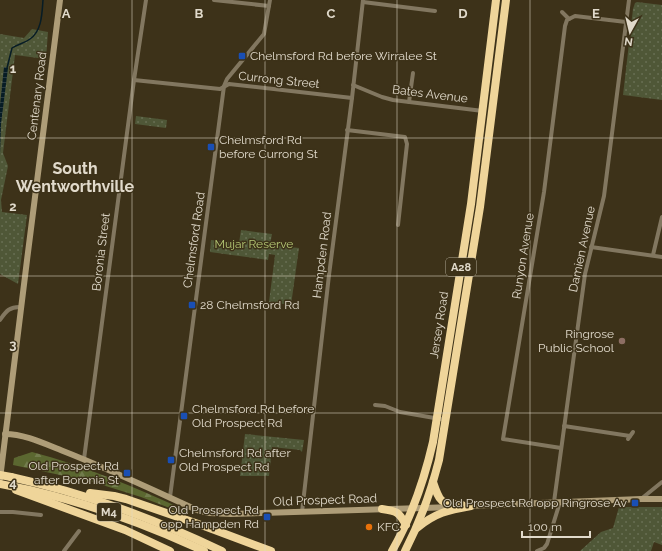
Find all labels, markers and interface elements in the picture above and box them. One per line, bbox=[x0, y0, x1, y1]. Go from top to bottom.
text: A bbox=[62, 6, 71, 21]
text: B bbox=[195, 6, 204, 21]
text: C bbox=[327, 6, 336, 21]
text: D bbox=[458, 6, 468, 21]
text: E bbox=[592, 6, 600, 21]
north arrow bbox=[610, 12, 650, 52]
text: N bbox=[624, 34, 634, 48]
place label: Chelmsford Rd before Wirralee St bbox=[250, 49, 437, 63]
street label: Centenary Road bbox=[25, 51, 49, 141]
marker: Chelmsford Rd before Wirralee St bbox=[237, 51, 247, 61]
text: 1 bbox=[10, 61, 17, 76]
street label: Currong Street bbox=[238, 69, 320, 91]
street label: Bates Avenue bbox=[391, 82, 469, 106]
place label: Chelmsford Rd before Currong St bbox=[219, 133, 318, 161]
marker: Chelmsford Rd before Currong St bbox=[206, 142, 216, 152]
district label: South Wentworthville bbox=[16, 159, 135, 196]
street label: Chelmsford Road bbox=[180, 191, 208, 289]
text: 2 bbox=[9, 199, 17, 214]
street label: Damien Avenue bbox=[566, 205, 598, 293]
street label: Hampden Road bbox=[310, 211, 334, 299]
street label: Boronia Street bbox=[89, 212, 113, 292]
street label: Runyon Avenue bbox=[509, 212, 537, 300]
park label: Mujar Reserve bbox=[215, 237, 293, 251]
road number: A28 bbox=[446, 258, 476, 276]
street label: Jersey Road bbox=[427, 291, 451, 359]
place label: 28 Chelmsford Rd bbox=[200, 298, 299, 312]
marker: 28 Chelmsford Rd bbox=[187, 300, 197, 310]
place label: Ringrose Public School bbox=[538, 327, 615, 355]
marker: Ringrose Public School bbox=[617, 336, 627, 346]
text: 3 bbox=[9, 337, 17, 352]
place label: Chelmsford Rd before Old Prospect Rd bbox=[192, 402, 314, 430]
marker: Chelmsford Rd before Old Prospect Rd bbox=[179, 411, 189, 421]
place label: Chelmsford Rd after Old Prospect Rd bbox=[179, 446, 291, 474]
marker: Chelmsford Rd after Old Prospect Rd bbox=[166, 455, 176, 465]
place label: Old Prospect Rd after Boronia St bbox=[29, 459, 119, 487]
marker: Old Prospect Rd after Boronia St bbox=[122, 468, 132, 478]
text: 4 bbox=[9, 475, 17, 490]
street label: Old Prospect Road bbox=[273, 491, 377, 509]
place label: Old Prospect Rd opp Ringrose Av bbox=[443, 496, 628, 510]
marker: Old Prospect Rd opp Ringrose Av bbox=[630, 498, 640, 508]
road number: M4 bbox=[97, 503, 121, 521]
place label: Old Prospect Rd opp Hampden Rd bbox=[161, 503, 259, 531]
marker: Old Prospect Rd opp Hampden Rd bbox=[262, 512, 272, 522]
scale bar bbox=[522, 513, 590, 539]
place label: KFC bbox=[377, 520, 400, 534]
text: 100 m bbox=[528, 520, 562, 534]
marker: KFC bbox=[364, 522, 374, 532]

